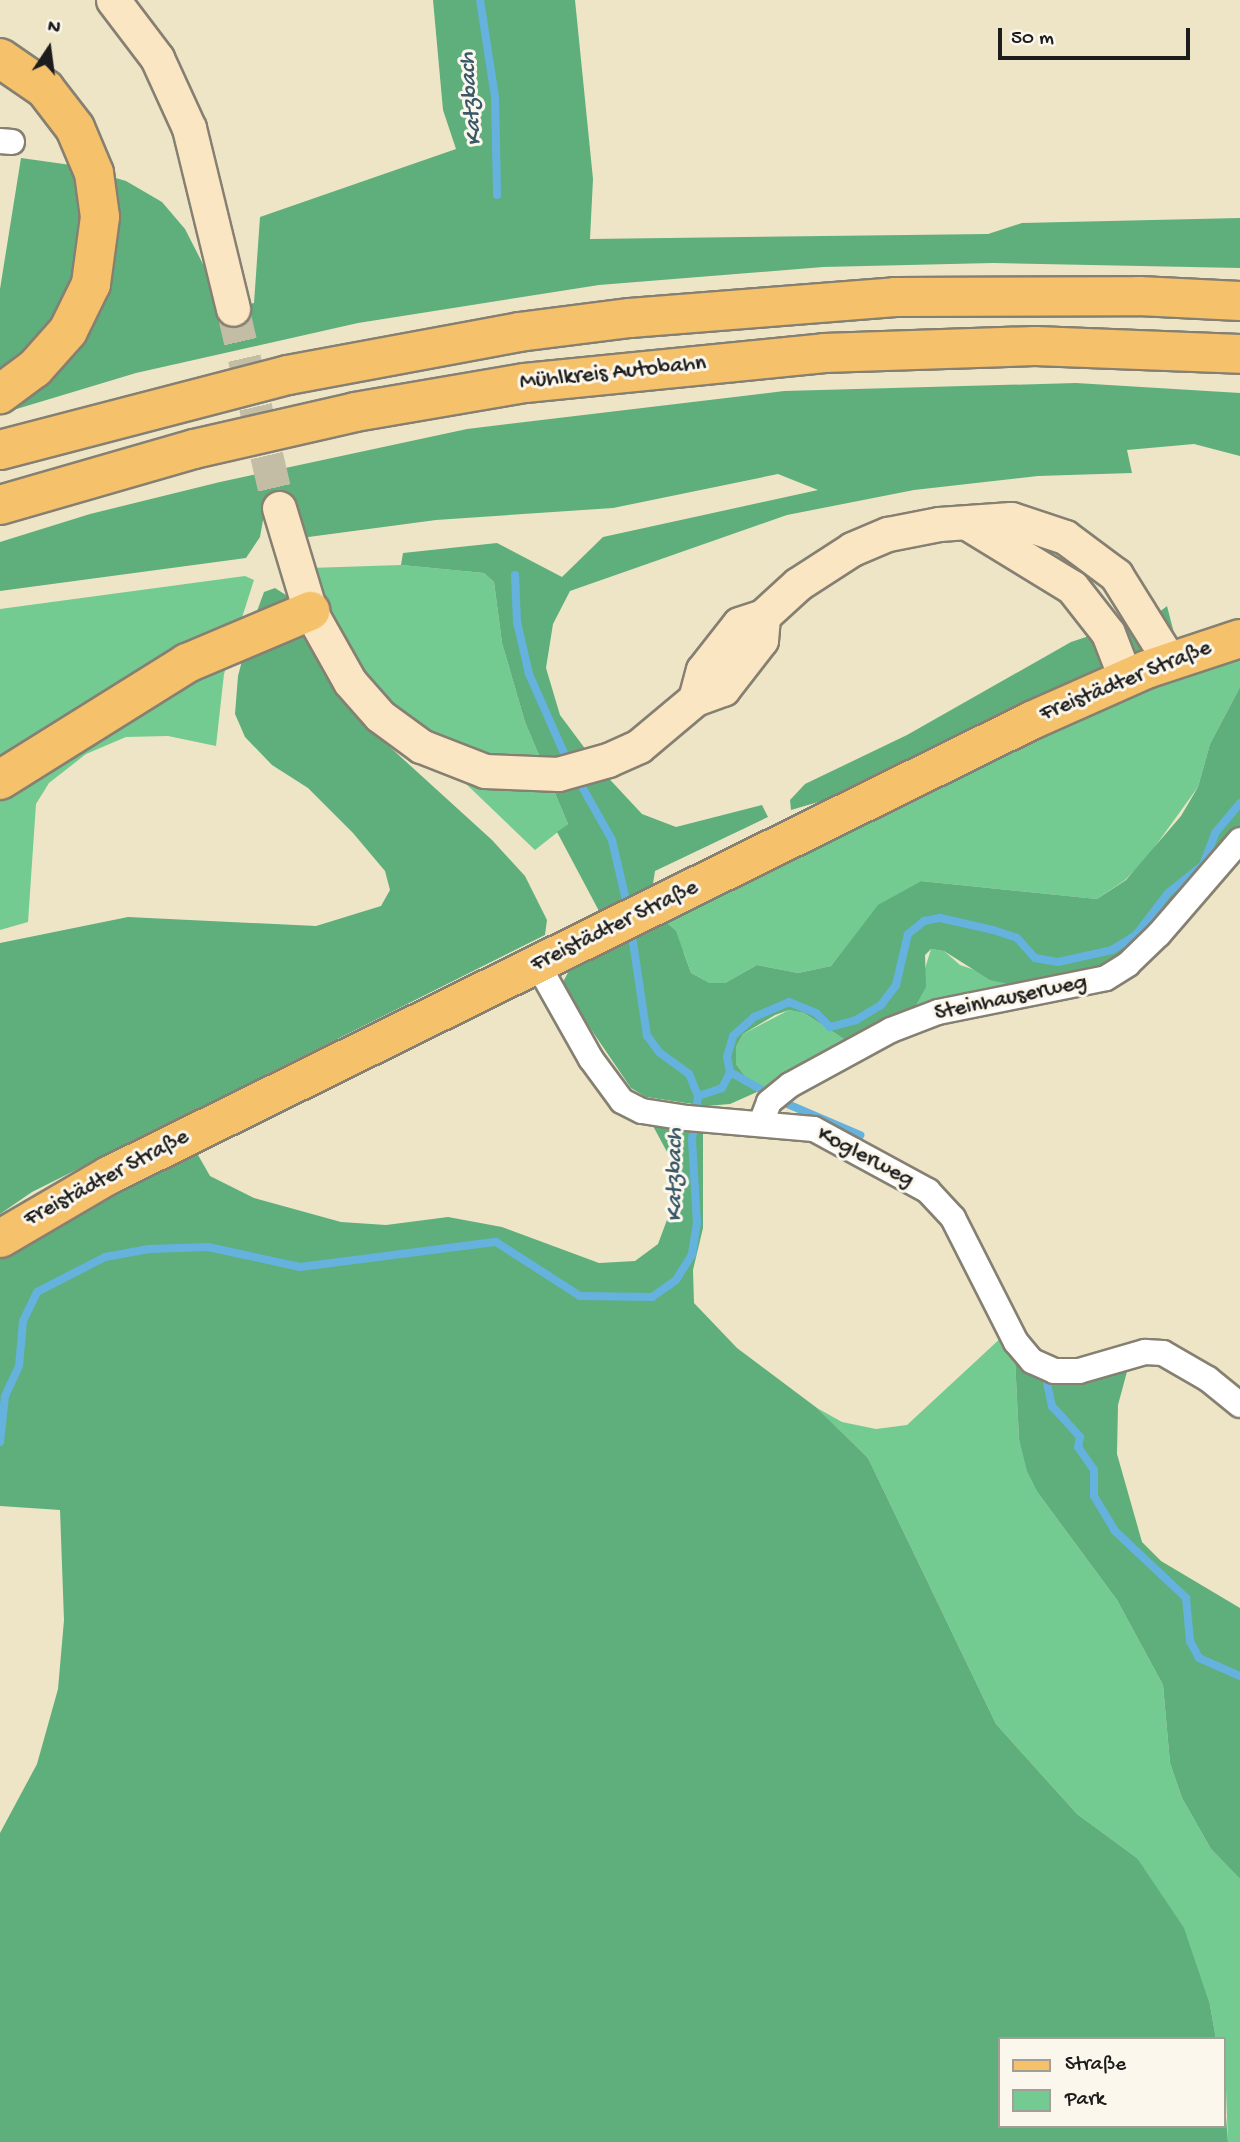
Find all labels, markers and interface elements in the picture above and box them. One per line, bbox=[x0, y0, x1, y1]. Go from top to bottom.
north arrow bbox=[14, 14, 84, 84]
scale bar bbox=[1002, 14, 1194, 58]
text: N bbox=[45, 15, 62, 41]
text: 50 m bbox=[1011, 27, 1054, 52]
water label: Katzbach bbox=[454, 51, 490, 147]
street label: Mühlkreis Autobahn bbox=[518, 350, 708, 398]
street label: Freistädter Straße bbox=[1036, 635, 1216, 729]
street label: Freistädter Straße bbox=[527, 875, 703, 979]
street label: Steinhauserweg bbox=[932, 969, 1090, 1029]
street label: Koglerweg bbox=[812, 1121, 918, 1195]
street label: Freistädter Straße bbox=[20, 1124, 194, 1234]
water label: Katzbach bbox=[662, 1128, 690, 1222]
legend bbox=[998, 2037, 1226, 2128]
text: Straße bbox=[1065, 2053, 1126, 2078]
text: Park bbox=[1065, 2088, 1105, 2113]

